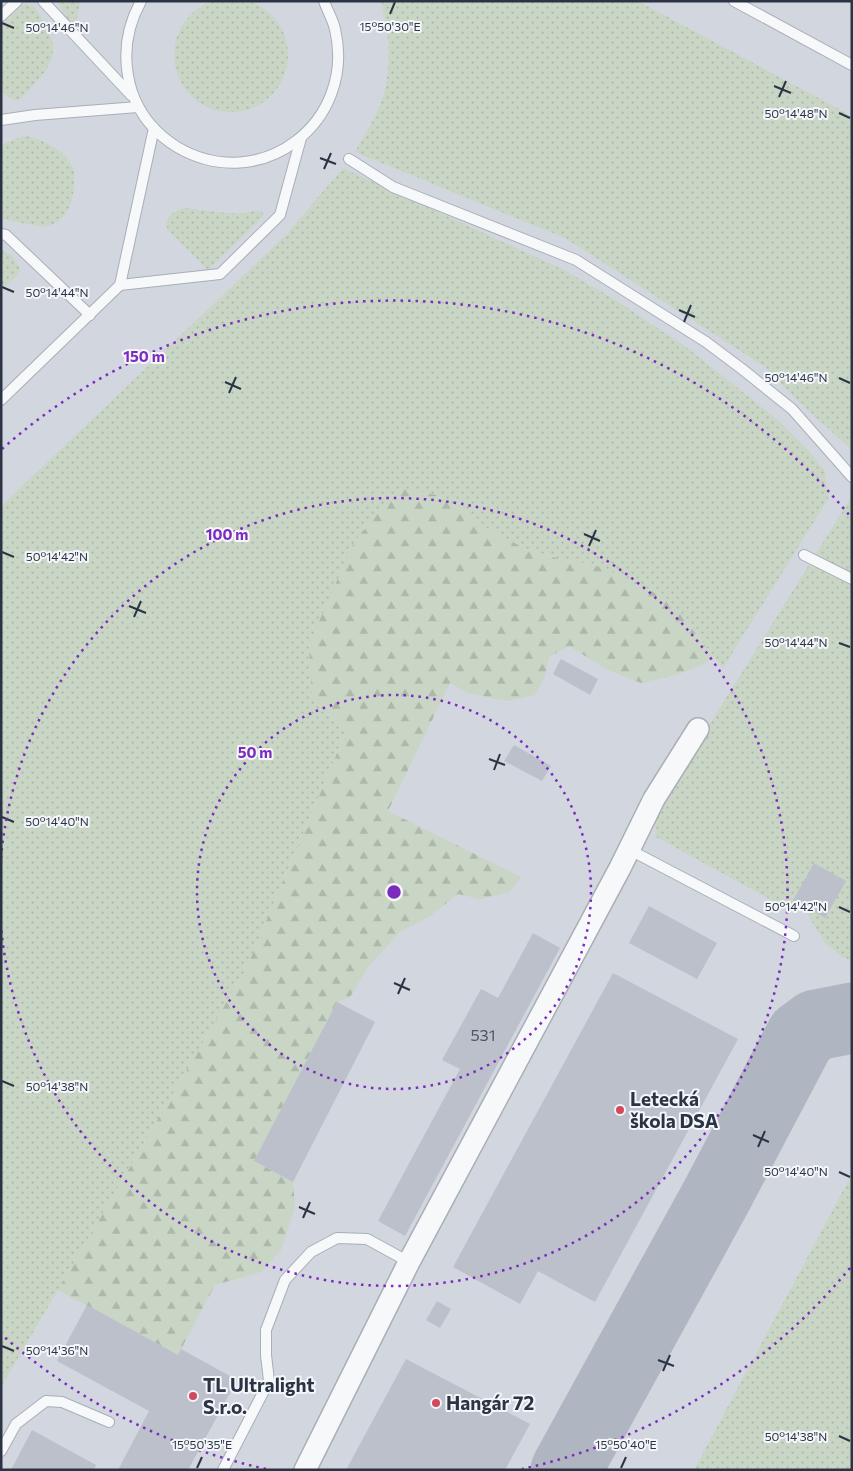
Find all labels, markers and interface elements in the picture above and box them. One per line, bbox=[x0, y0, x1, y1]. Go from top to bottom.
text: 15°50'30"E bbox=[359, 19, 421, 33]
text: 50°14'46"N bbox=[25, 20, 89, 34]
text: 50°14'48"N bbox=[764, 106, 828, 120]
text: 50°14'44"N bbox=[25, 285, 89, 299]
text: 150 m bbox=[123, 347, 165, 365]
text: 50°14'46"N bbox=[764, 370, 828, 384]
text: 100 m bbox=[206, 525, 248, 543]
text: 50°14'42"N bbox=[26, 549, 88, 563]
text: 50°14'44"N bbox=[764, 635, 828, 649]
text: 50 m bbox=[238, 743, 272, 761]
text: 50°14'40"N bbox=[25, 814, 89, 828]
centre of rings bbox=[385, 883, 403, 901]
text: 50°14'42"N bbox=[765, 899, 827, 913]
house number: 531 bbox=[470, 1025, 496, 1044]
text: 50°14'38"N bbox=[26, 1079, 88, 1093]
place label: Letecká škola DSA bbox=[630, 1087, 719, 1132]
marker: Letecká škola DSA bbox=[614, 1104, 626, 1116]
text: 50°14'40"N bbox=[764, 1164, 828, 1178]
text: 50°14'36"N bbox=[26, 1343, 88, 1357]
place label: TL Ultralight S.r.o. bbox=[203, 1373, 315, 1418]
marker: TL Ultralight S.r.o. bbox=[187, 1390, 199, 1402]
place label: Hangár 72 bbox=[446, 1391, 534, 1414]
marker: Hangár 72 bbox=[430, 1397, 442, 1409]
text: 50°14'38"N bbox=[765, 1429, 827, 1443]
text: 15°50'35"E bbox=[172, 1437, 232, 1451]
text: 15°50'40"E bbox=[595, 1437, 657, 1451]

